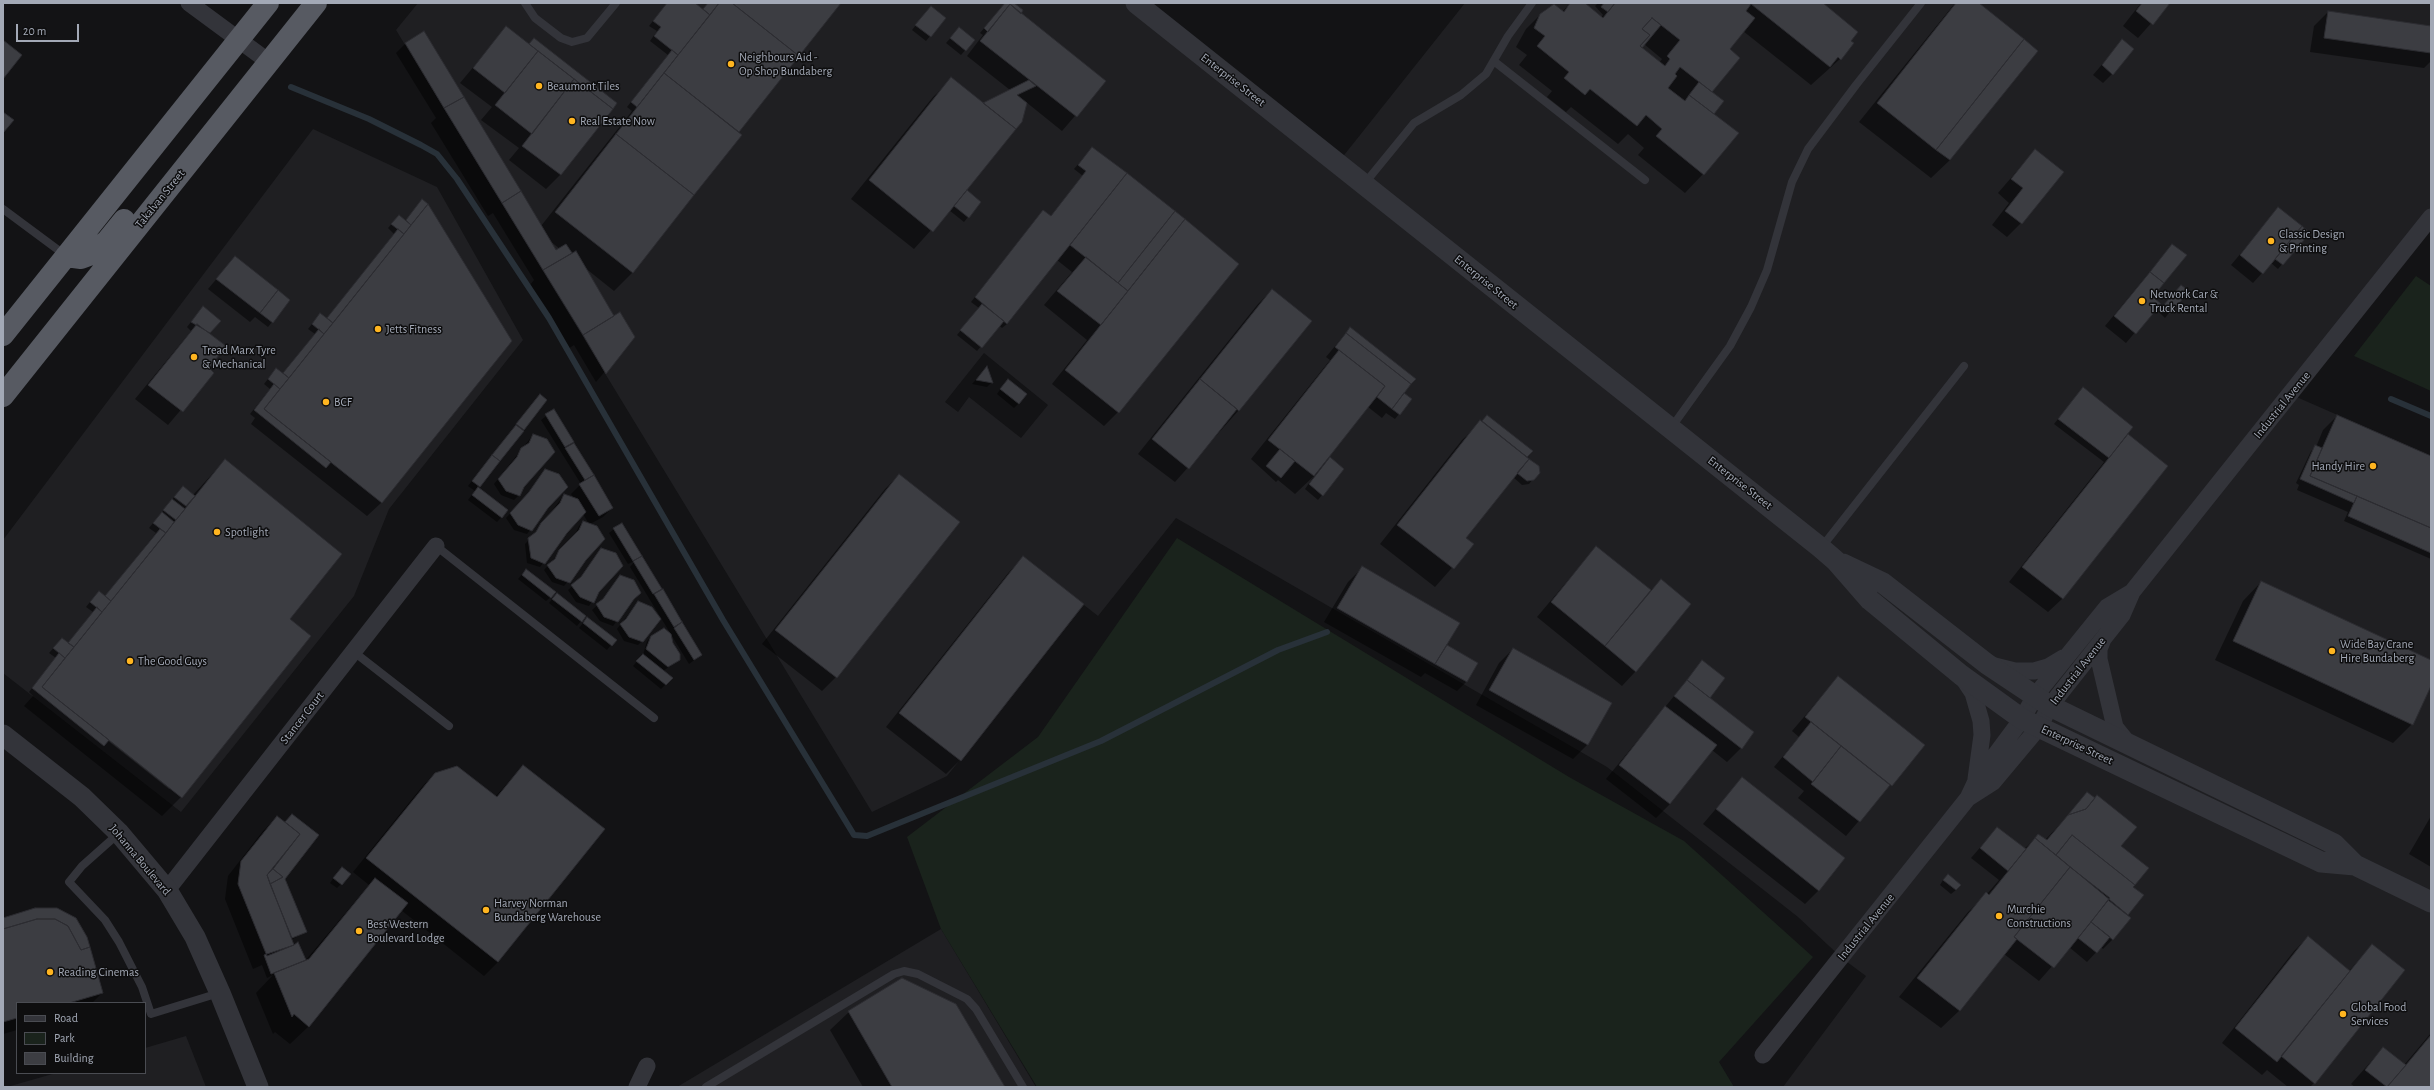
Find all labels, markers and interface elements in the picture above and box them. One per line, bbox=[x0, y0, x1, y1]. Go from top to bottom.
scale bar bbox=[18, 16, 81, 42]
text: 20 m bbox=[23, 25, 46, 37]
place label: Neighbours Aid - Op Shop Bundaberg bbox=[739, 50, 832, 78]
street label: Enterprise Street bbox=[1198, 50, 1268, 110]
marker: Neighbours Aid - Op Shop Bundaberg bbox=[726, 59, 736, 69]
place label: Beaumont Tiles bbox=[547, 79, 619, 93]
marker: Beaumont Tiles bbox=[534, 81, 544, 91]
place label: Real Estate Now bbox=[580, 114, 655, 128]
marker: Real Estate Now bbox=[567, 116, 577, 126]
street label: Takalvan Street bbox=[132, 167, 188, 231]
place label: Classic Design & Printing bbox=[2279, 227, 2345, 255]
marker: Classic Design & Printing bbox=[2266, 236, 2276, 246]
street label: Enterprise Street bbox=[1451, 252, 1521, 312]
place label: Network Car & Truck Rental bbox=[2150, 287, 2218, 315]
marker: Network Car & Truck Rental bbox=[2137, 296, 2147, 306]
place label: Jetts Fitness bbox=[386, 322, 442, 336]
marker: Jetts Fitness bbox=[373, 324, 383, 334]
place label: Tread Marx Tyre & Mechanical bbox=[202, 343, 276, 371]
marker: Tread Marx Tyre & Mechanical bbox=[189, 352, 199, 362]
street label: Industrial Avenue bbox=[2251, 369, 2313, 441]
place label: BCF bbox=[334, 395, 352, 409]
marker: BCF bbox=[321, 397, 331, 407]
street label: Enterprise Street bbox=[1705, 453, 1775, 513]
place label: Handy Hire bbox=[2312, 459, 2365, 473]
marker: Handy Hire bbox=[2368, 461, 2378, 471]
place label: Spotlight bbox=[225, 525, 268, 539]
marker: Spotlight bbox=[212, 527, 222, 537]
street label: Industrial Avenue bbox=[2047, 634, 2109, 708]
place label: Wide Bay Crane Hire Bundaberg bbox=[2340, 637, 2414, 665]
marker: Wide Bay Crane Hire Bundaberg bbox=[2327, 646, 2337, 656]
place label: The Good Guys bbox=[138, 654, 207, 668]
marker: The Good Guys bbox=[125, 656, 135, 666]
street label: Stancer Court bbox=[277, 689, 327, 747]
street label: Enterprise Street bbox=[2039, 722, 2115, 768]
street label: Johanna Boulevard bbox=[106, 822, 174, 898]
street label: Industrial Avenue bbox=[1835, 891, 1897, 963]
place label: Harvey Norman Bundaberg Warehouse bbox=[494, 896, 601, 924]
place label: Murchie Constructions bbox=[2007, 902, 2071, 930]
marker: Harvey Norman Bundaberg Warehouse bbox=[481, 905, 491, 915]
marker: Murchie Constructions bbox=[1994, 911, 2004, 921]
place label: Best Western Boulevard Lodge bbox=[367, 917, 445, 945]
marker: Best Western Boulevard Lodge bbox=[354, 926, 364, 936]
place label: Reading Cinemas bbox=[58, 965, 139, 979]
marker: Reading Cinemas bbox=[45, 967, 55, 977]
place label: Global Food Services bbox=[2351, 1000, 2406, 1028]
legend bbox=[16, 1002, 146, 1074]
marker: Global Food Services bbox=[2338, 1009, 2348, 1019]
text: Road bbox=[54, 1012, 78, 1024]
text: Park bbox=[54, 1032, 75, 1044]
text: Building bbox=[54, 1052, 94, 1064]

